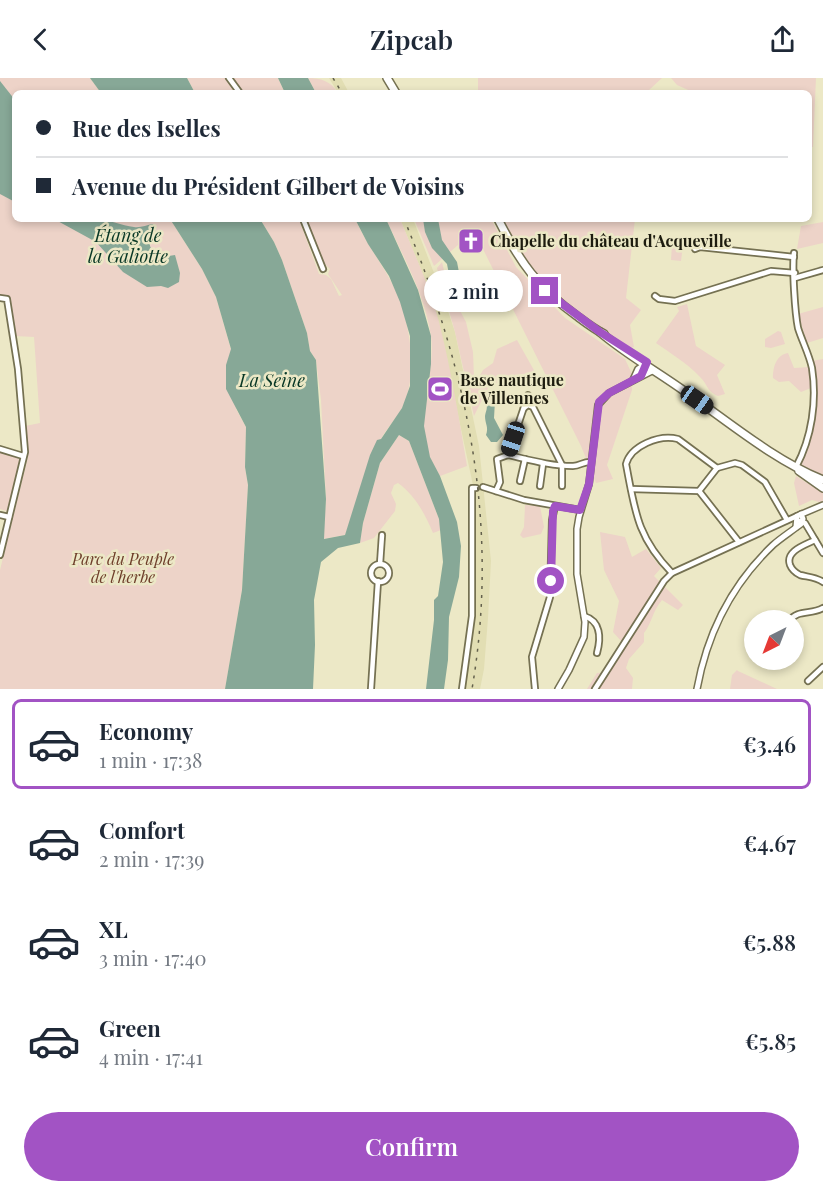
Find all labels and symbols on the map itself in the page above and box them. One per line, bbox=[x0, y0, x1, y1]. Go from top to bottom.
water label: Étang de la Galiotte bbox=[88, 223, 168, 268]
church icon: Chapelle du château d'Acqueville bbox=[456, 226, 486, 256]
place label: Chapelle du château d'Acqueville bbox=[490, 230, 732, 251]
callout: 2 min bbox=[425, 270, 524, 312]
route end bbox=[531, 277, 558, 304]
water label: La Seine bbox=[238, 368, 305, 392]
place label: Base nautique de Villennes bbox=[460, 369, 564, 408]
sports icon: Base nautique de Villennes bbox=[425, 374, 455, 404]
car bbox=[677, 382, 717, 418]
car bbox=[499, 419, 527, 459]
park label: Parc du Peuple de l'herbe bbox=[71, 548, 174, 587]
route start bbox=[537, 567, 564, 594]
north arrow bbox=[744, 610, 804, 670]

